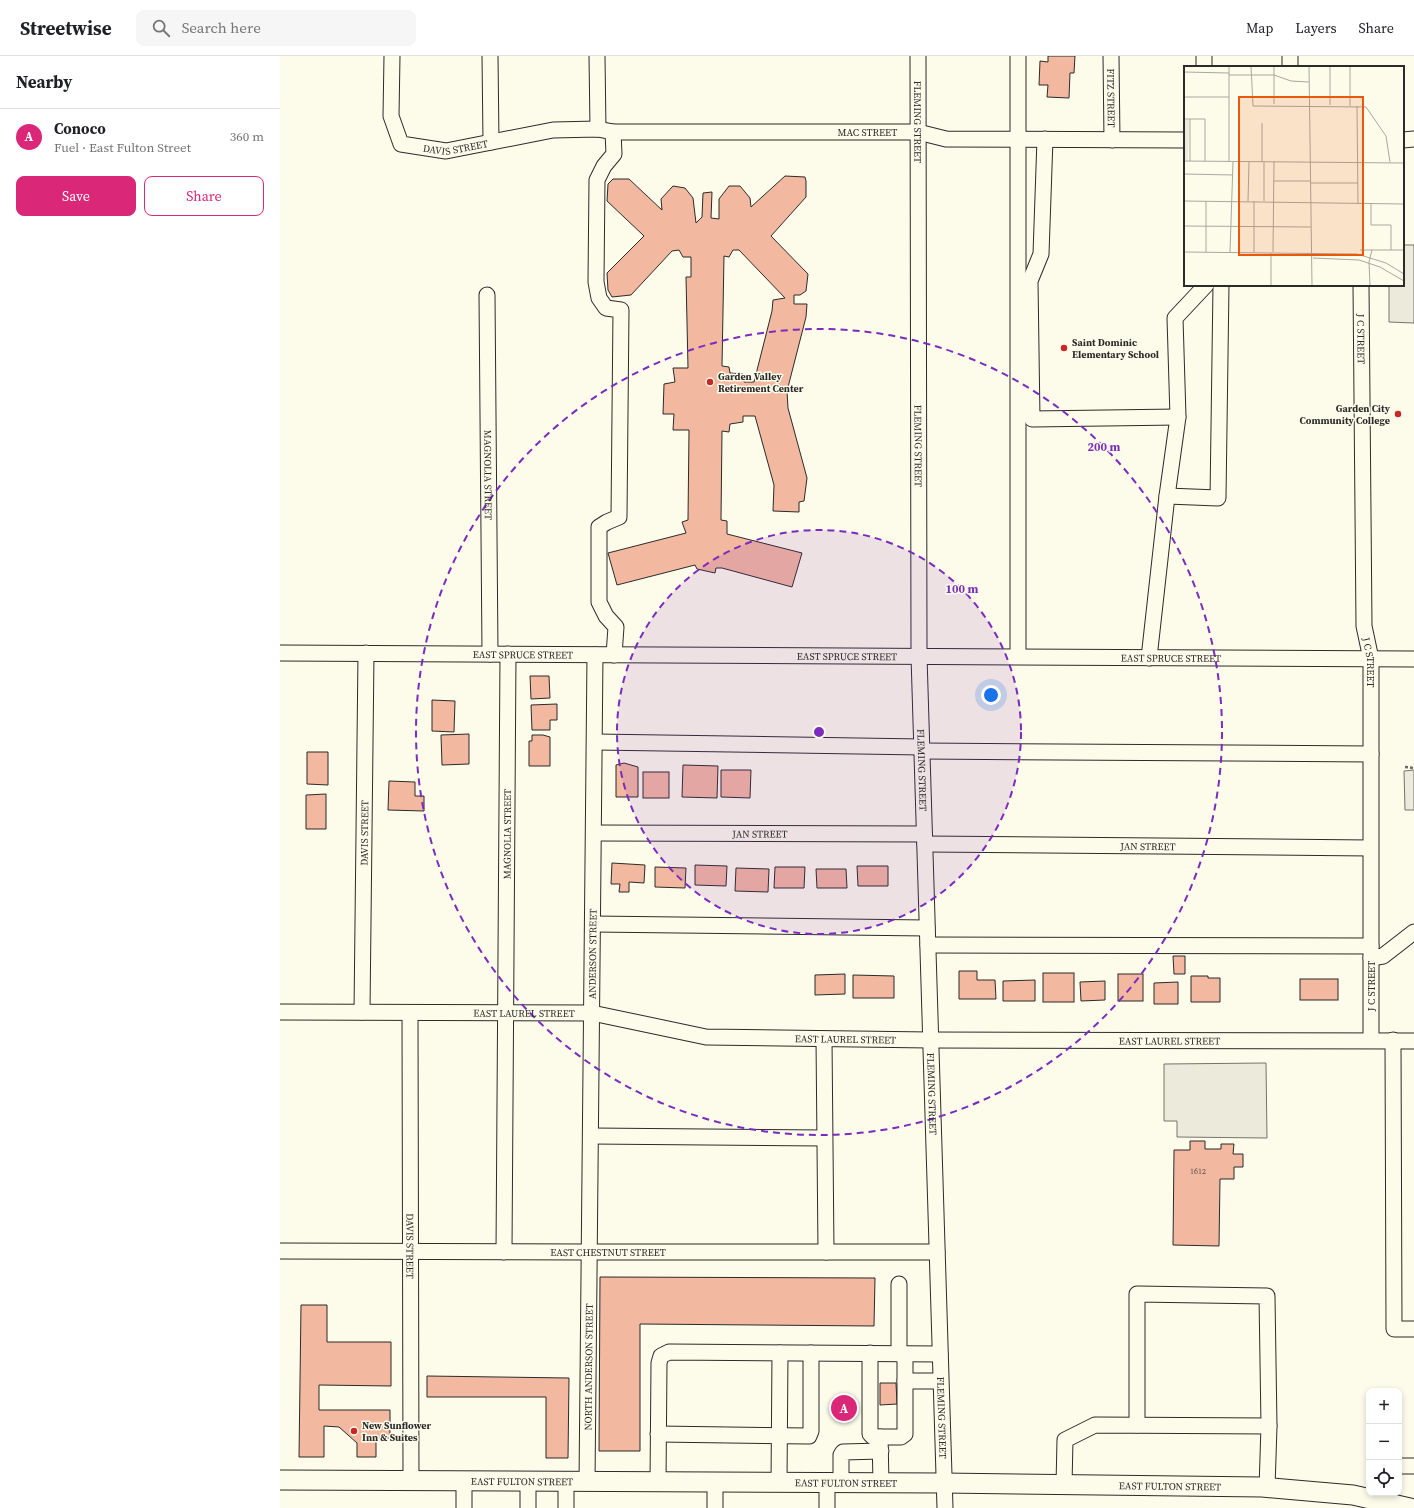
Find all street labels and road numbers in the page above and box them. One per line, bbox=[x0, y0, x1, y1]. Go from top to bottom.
street label: FITZ STREET bbox=[1104, 68, 1118, 128]
street label: FLEMING STREET bbox=[911, 81, 924, 163]
street label: MAC STREET bbox=[838, 126, 897, 139]
street label: DAVIS STREET bbox=[422, 137, 489, 158]
street label: J C STREET bbox=[1354, 313, 1368, 364]
street label: FLEMING STREET bbox=[912, 405, 925, 487]
street label: MAGNOLIA STREET bbox=[481, 430, 495, 520]
street label: J C STREET bbox=[1359, 635, 1377, 687]
street label: EAST SPRUCE STREET bbox=[473, 648, 573, 662]
street label: EAST SPRUCE STREET bbox=[797, 650, 897, 663]
street label: EAST SPRUCE STREET bbox=[1121, 651, 1221, 665]
street label: FLEMING STREET bbox=[914, 729, 930, 811]
street label: MAGNOLIA STREET bbox=[500, 789, 514, 879]
street label: DAVIS STREET bbox=[358, 800, 371, 866]
street label: JAN STREET bbox=[731, 827, 788, 841]
street label: JAN STREET bbox=[1119, 840, 1176, 853]
street label: ANDERSON STREET bbox=[586, 909, 600, 999]
street label: J C STREET bbox=[1365, 961, 1378, 1012]
street label: EAST LAUREL STREET bbox=[473, 1007, 575, 1020]
street label: EAST LAUREL STREET bbox=[795, 1032, 896, 1047]
street label: EAST LAUREL STREET bbox=[1119, 1034, 1220, 1048]
street label: FLEMING STREET bbox=[924, 1052, 940, 1135]
street label: DAVIS STREET bbox=[403, 1213, 417, 1279]
street label: EAST CHESTNUT STREET bbox=[550, 1246, 666, 1259]
street label: NORTH ANDERSON STREET bbox=[582, 1303, 596, 1431]
street label: FLEMING STREET bbox=[934, 1376, 949, 1459]
street label: EAST FULTON STREET bbox=[471, 1475, 573, 1488]
street label: EAST FULTON STREET bbox=[795, 1476, 897, 1490]
street label: EAST FULTON STREET bbox=[1119, 1479, 1221, 1493]

